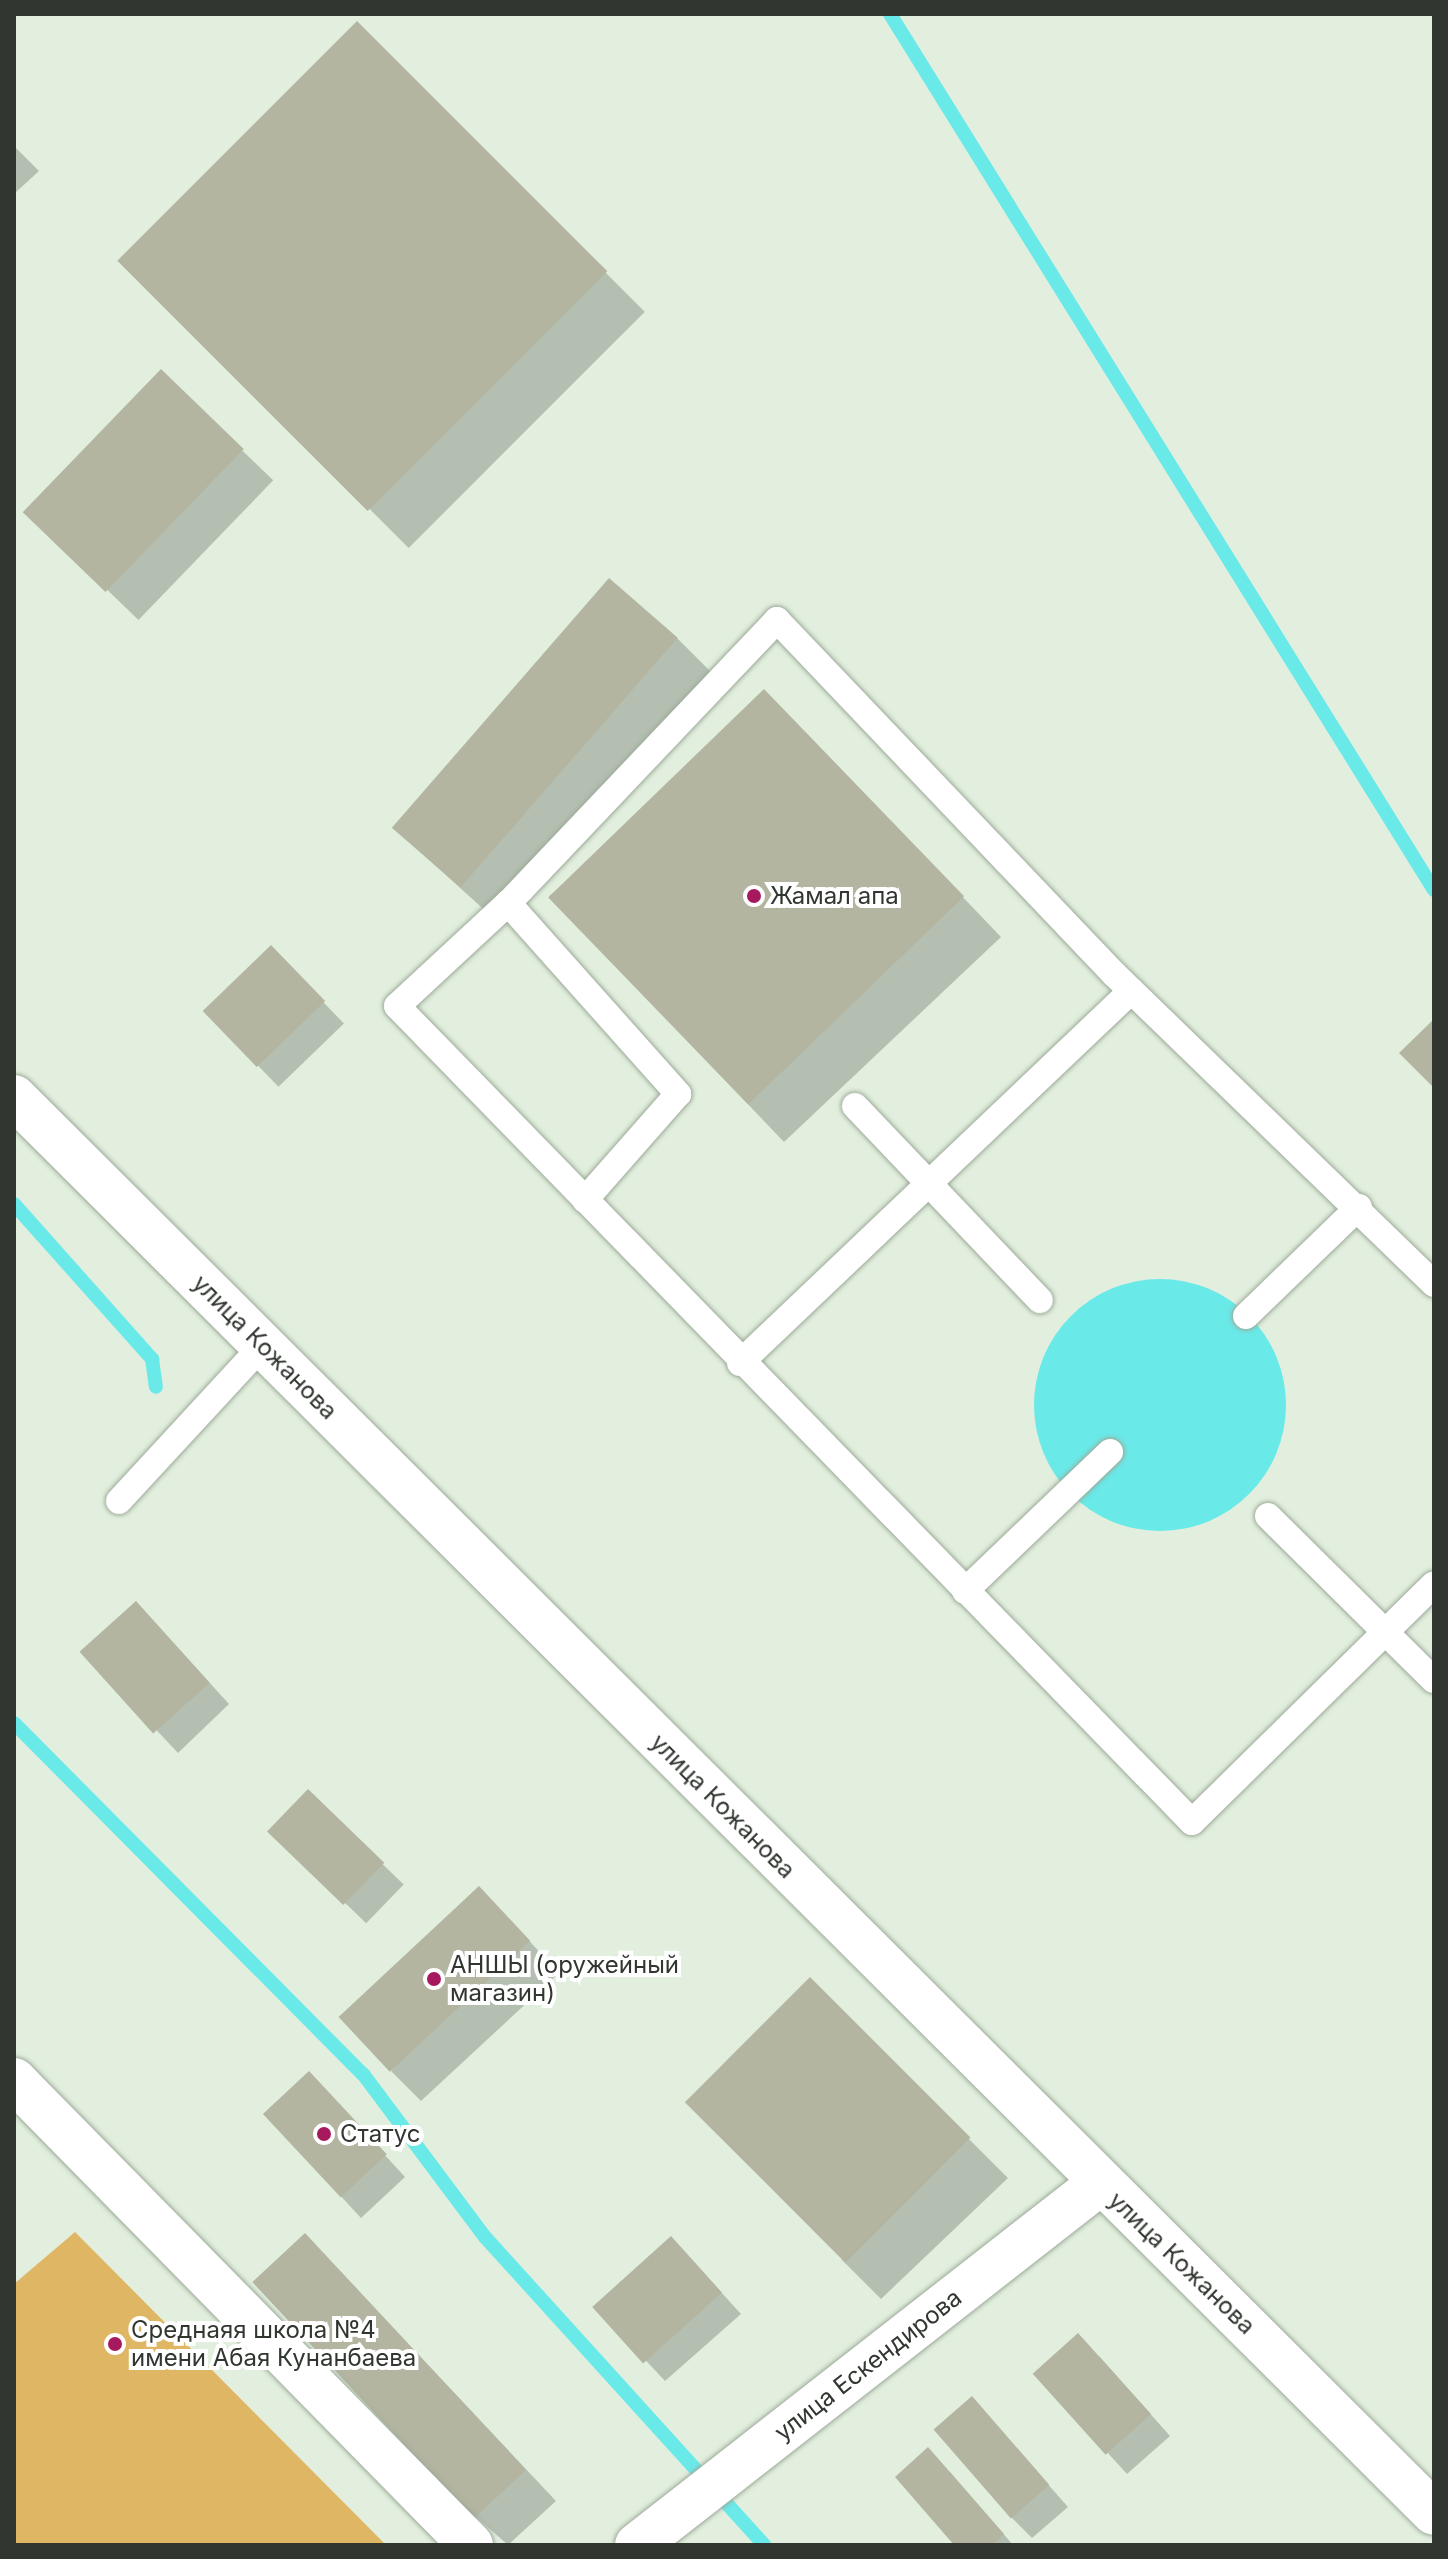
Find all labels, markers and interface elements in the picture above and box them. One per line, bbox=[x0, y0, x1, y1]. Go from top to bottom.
place label: Жамал апа bbox=[770, 882, 899, 910]
marker: Жамал апа bbox=[745, 887, 763, 905]
street label: улица Кожанова bbox=[187, 1269, 343, 1425]
street label: улица Кожанова bbox=[645, 1728, 801, 1884]
place label: АНШЫ (оружейный магазин) bbox=[450, 1951, 679, 2007]
marker: АНШЫ (оружейный магазин) bbox=[425, 1970, 443, 1988]
place label: Статус bbox=[340, 2120, 420, 2148]
marker: Статус bbox=[315, 2125, 333, 2143]
street label: улица Кожанова bbox=[1103, 2186, 1261, 2340]
street label: улица Ескендирова bbox=[769, 2283, 967, 2447]
place label: Среднаяя школа №4 имени Абая Кунанбаева bbox=[131, 2316, 416, 2372]
marker: Среднаяя школа №4 имени Абая Кунанбаева bbox=[106, 2335, 124, 2353]

